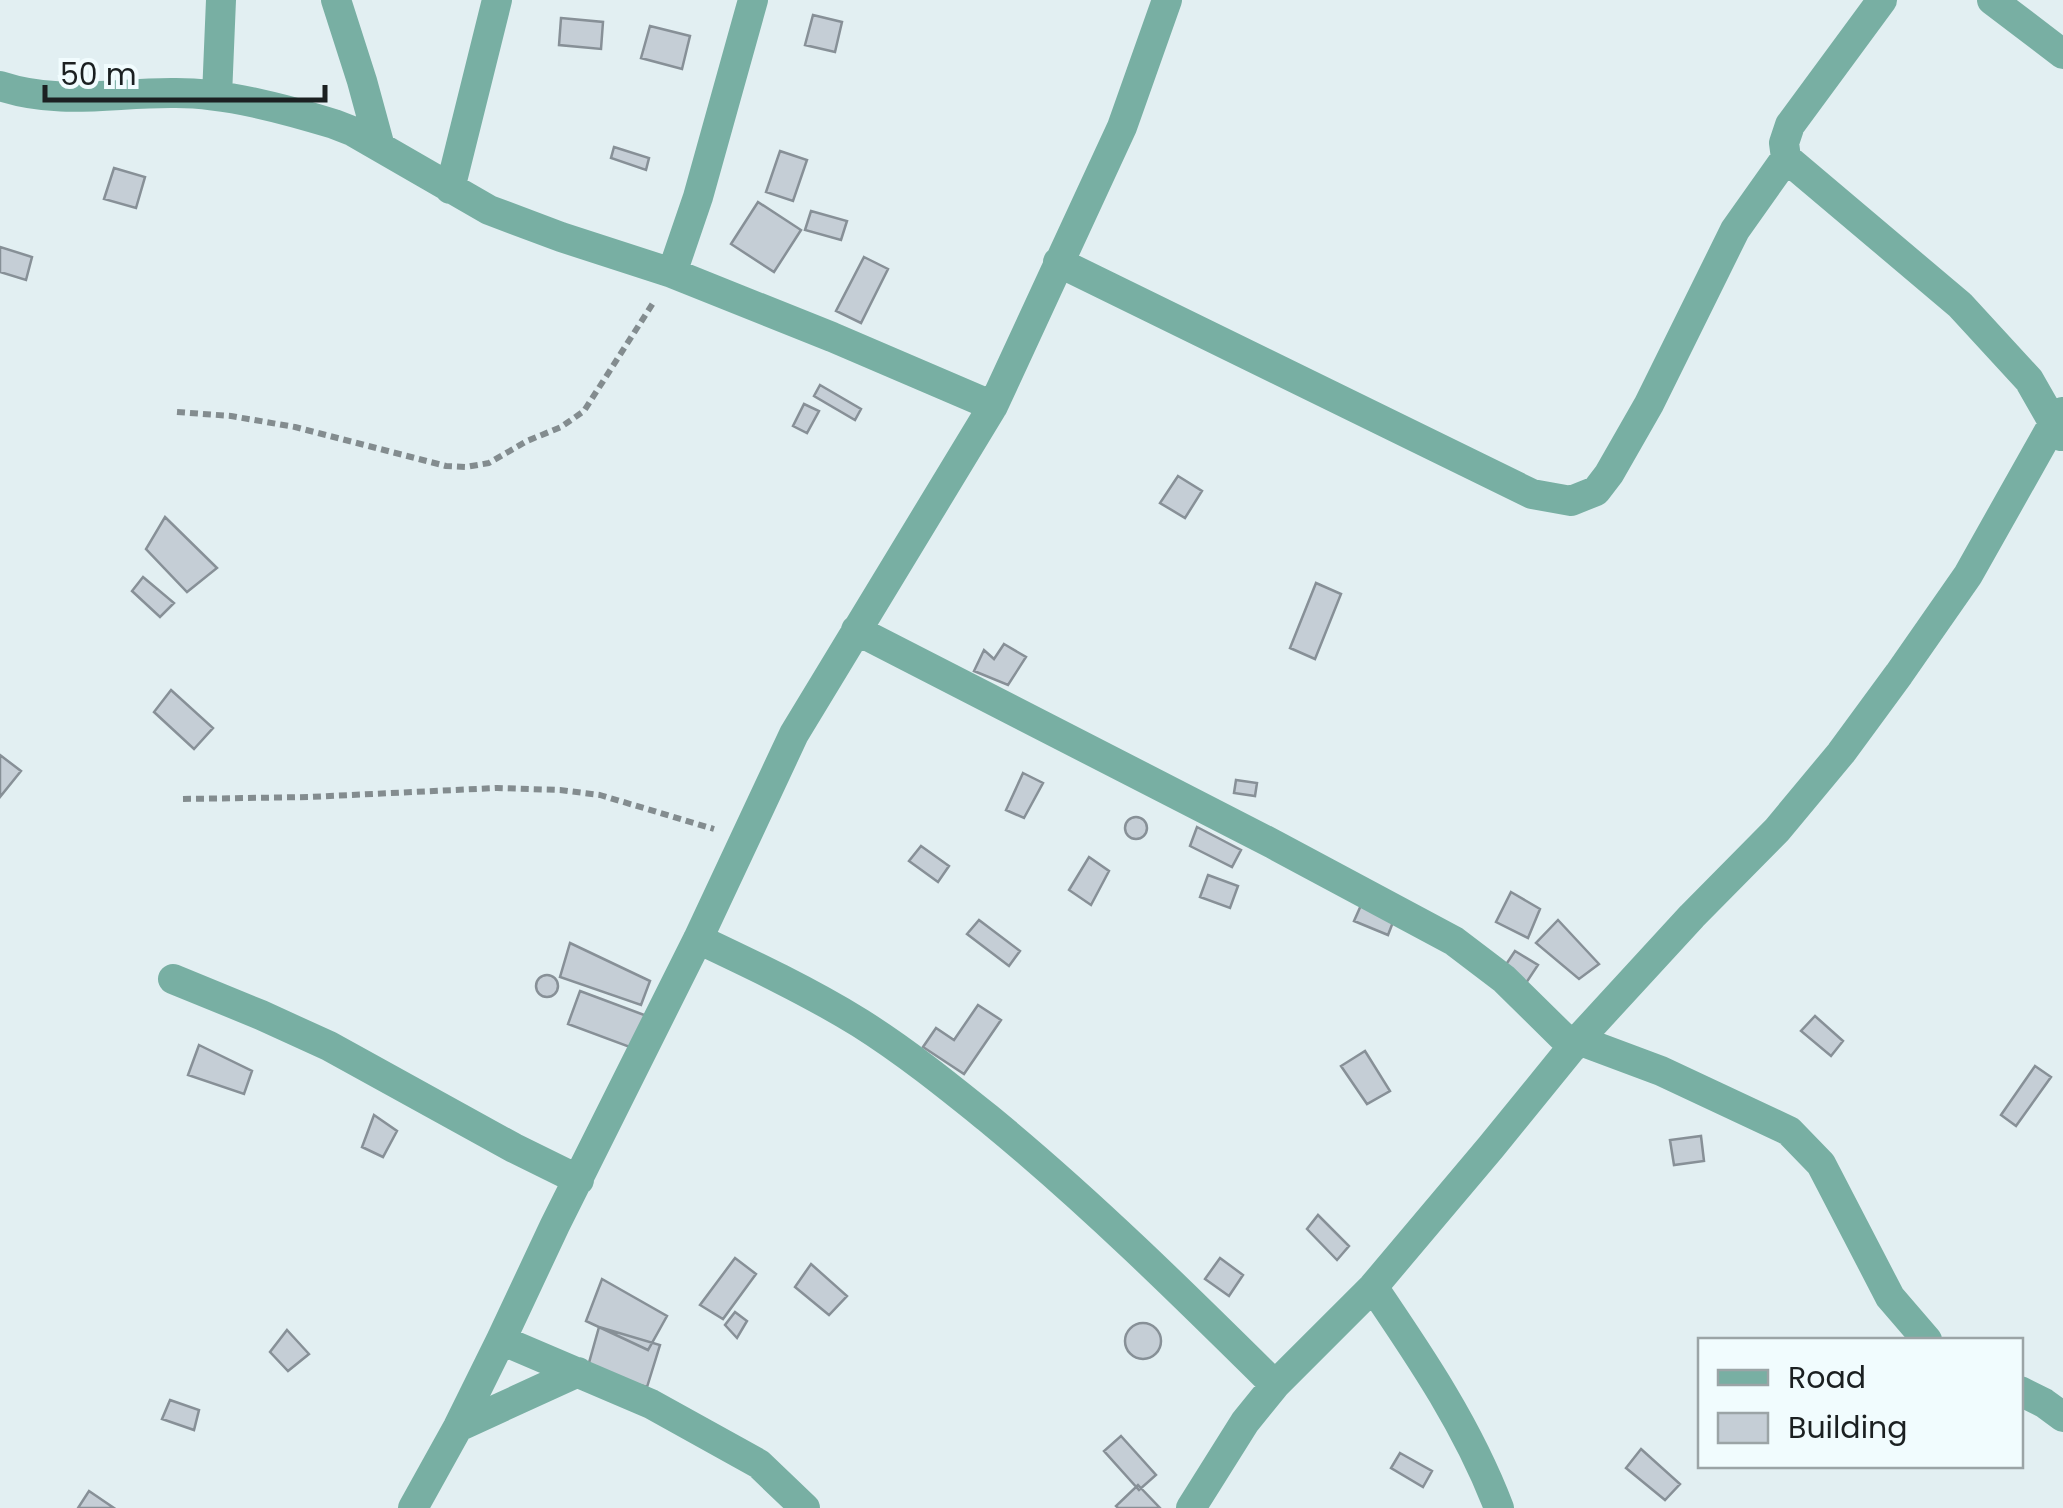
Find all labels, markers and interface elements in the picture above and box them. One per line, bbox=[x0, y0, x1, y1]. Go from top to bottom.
scale bar bbox=[45, 40, 325, 102]
text: 50 m bbox=[60, 53, 137, 96]
legend bbox=[1698, 1338, 2023, 1468]
text: Road bbox=[1788, 1356, 1866, 1399]
text: Building bbox=[1788, 1406, 1908, 1449]

